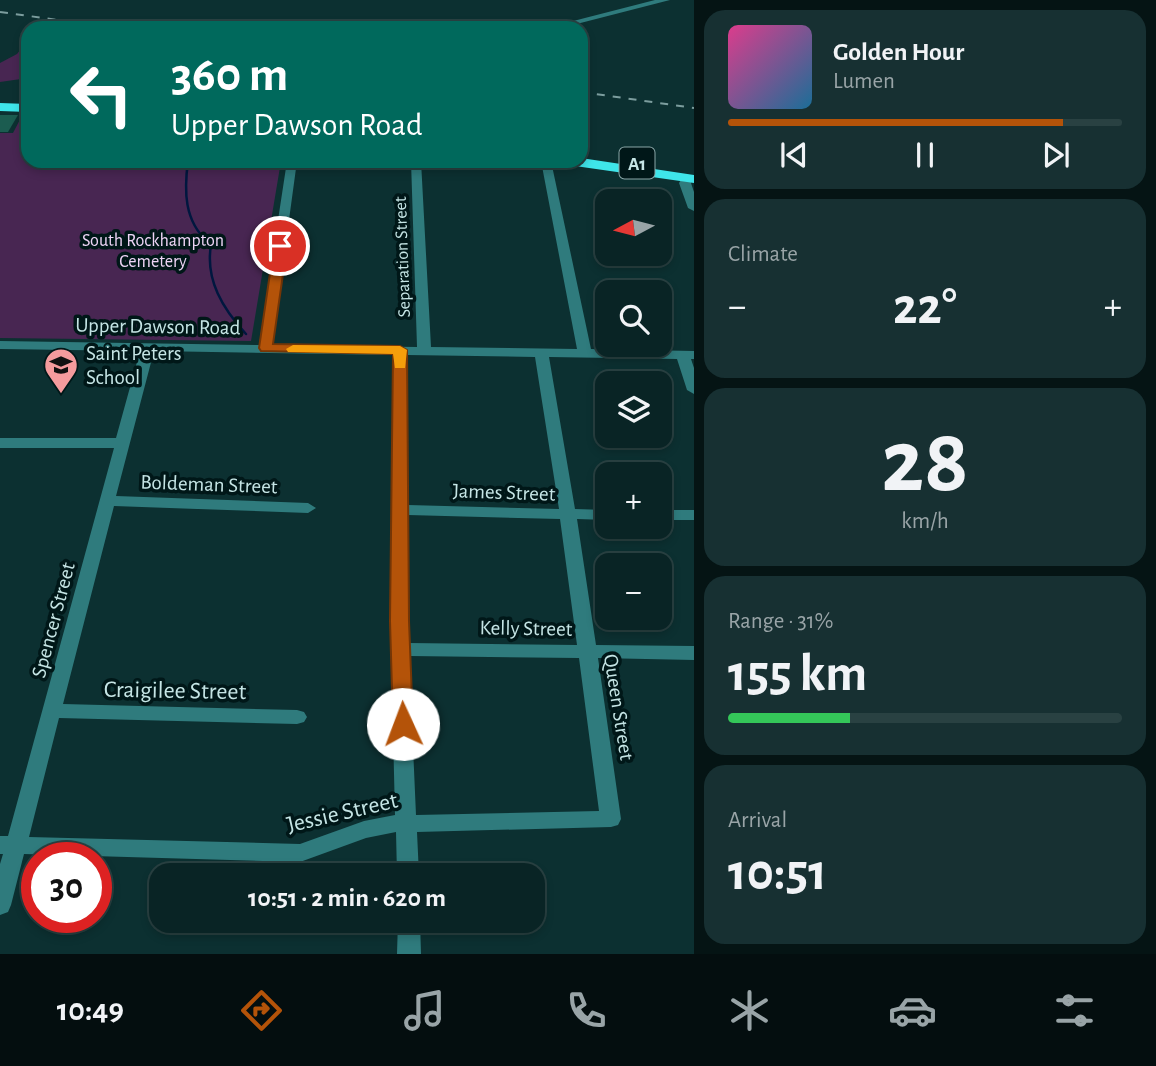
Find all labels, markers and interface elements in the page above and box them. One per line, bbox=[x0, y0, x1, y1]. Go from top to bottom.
text: Golden Hour bbox=[833, 39, 964, 65]
icon: left bbox=[56, 49, 147, 140]
text: 360 m bbox=[171, 51, 288, 100]
text: Lumen bbox=[833, 70, 895, 93]
text: Upper Dawson Road bbox=[171, 109, 423, 141]
icon: previous bbox=[775, 136, 813, 174]
icon: pause bbox=[906, 136, 944, 174]
icon: next bbox=[1037, 136, 1075, 174]
road number: A1 bbox=[620, 148, 654, 178]
north arrow bbox=[595, 189, 672, 266]
map controls bbox=[595, 189, 672, 630]
street label: Separation Street bbox=[392, 196, 414, 318]
pin bbox=[250, 216, 310, 276]
icon: arrive bbox=[261, 227, 299, 265]
park label: South Rockhampton Cemetery bbox=[82, 232, 224, 271]
text: Climate bbox=[728, 243, 798, 266]
button: search bbox=[595, 280, 672, 357]
text: 22° bbox=[893, 281, 957, 333]
text: − bbox=[728, 288, 746, 326]
text: + bbox=[1104, 288, 1122, 326]
street label: Upper Dawson Road bbox=[75, 315, 241, 338]
place label: Saint Peters School bbox=[86, 343, 182, 388]
school or university icon: Saint Peters School bbox=[42, 346, 80, 395]
button: layers bbox=[595, 371, 672, 448]
text: 28 bbox=[881, 417, 969, 508]
button: + bbox=[595, 462, 672, 539]
street label: Boldeman Street bbox=[140, 472, 278, 497]
street label: James Street bbox=[452, 480, 556, 505]
text: km/h bbox=[901, 510, 949, 533]
button: − bbox=[595, 553, 672, 630]
street label: Spencer Street bbox=[28, 560, 79, 680]
text: Range · 31% bbox=[728, 610, 834, 633]
street label: Kelly Street bbox=[479, 617, 573, 640]
text: 155 km bbox=[728, 648, 867, 700]
street label: Queen Street bbox=[600, 652, 637, 762]
street label: Craigilee Street bbox=[104, 678, 247, 704]
position arrow bbox=[366, 687, 440, 761]
street label: Jessie Street bbox=[284, 788, 400, 837]
text: Arrival bbox=[728, 809, 787, 832]
speed limit sign: 30 bbox=[21, 842, 112, 933]
text: 10:51 bbox=[728, 847, 827, 899]
text: 10:51 · 2 min · 620 m bbox=[248, 885, 446, 911]
icon: directions bbox=[237, 986, 286, 1035]
icon: music bbox=[400, 986, 449, 1035]
icon: phone bbox=[562, 986, 611, 1035]
icon: climate bbox=[725, 986, 774, 1035]
icon: car bbox=[888, 986, 937, 1035]
icon: filters bbox=[1050, 986, 1099, 1035]
text: 10:49 bbox=[57, 994, 124, 1026]

